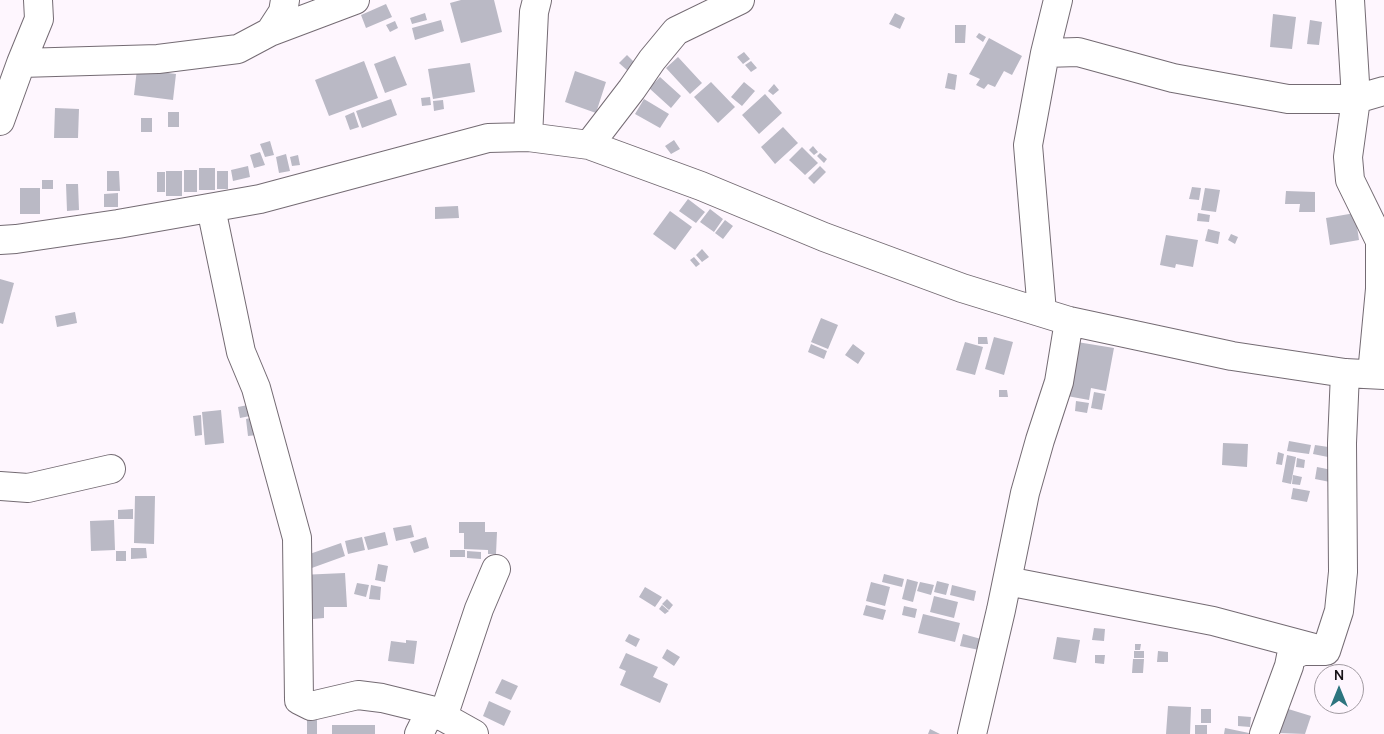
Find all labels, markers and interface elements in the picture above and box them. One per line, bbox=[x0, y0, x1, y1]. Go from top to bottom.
north arrow bbox=[1314, 664, 1364, 714]
text: N bbox=[1334, 665, 1344, 684]

